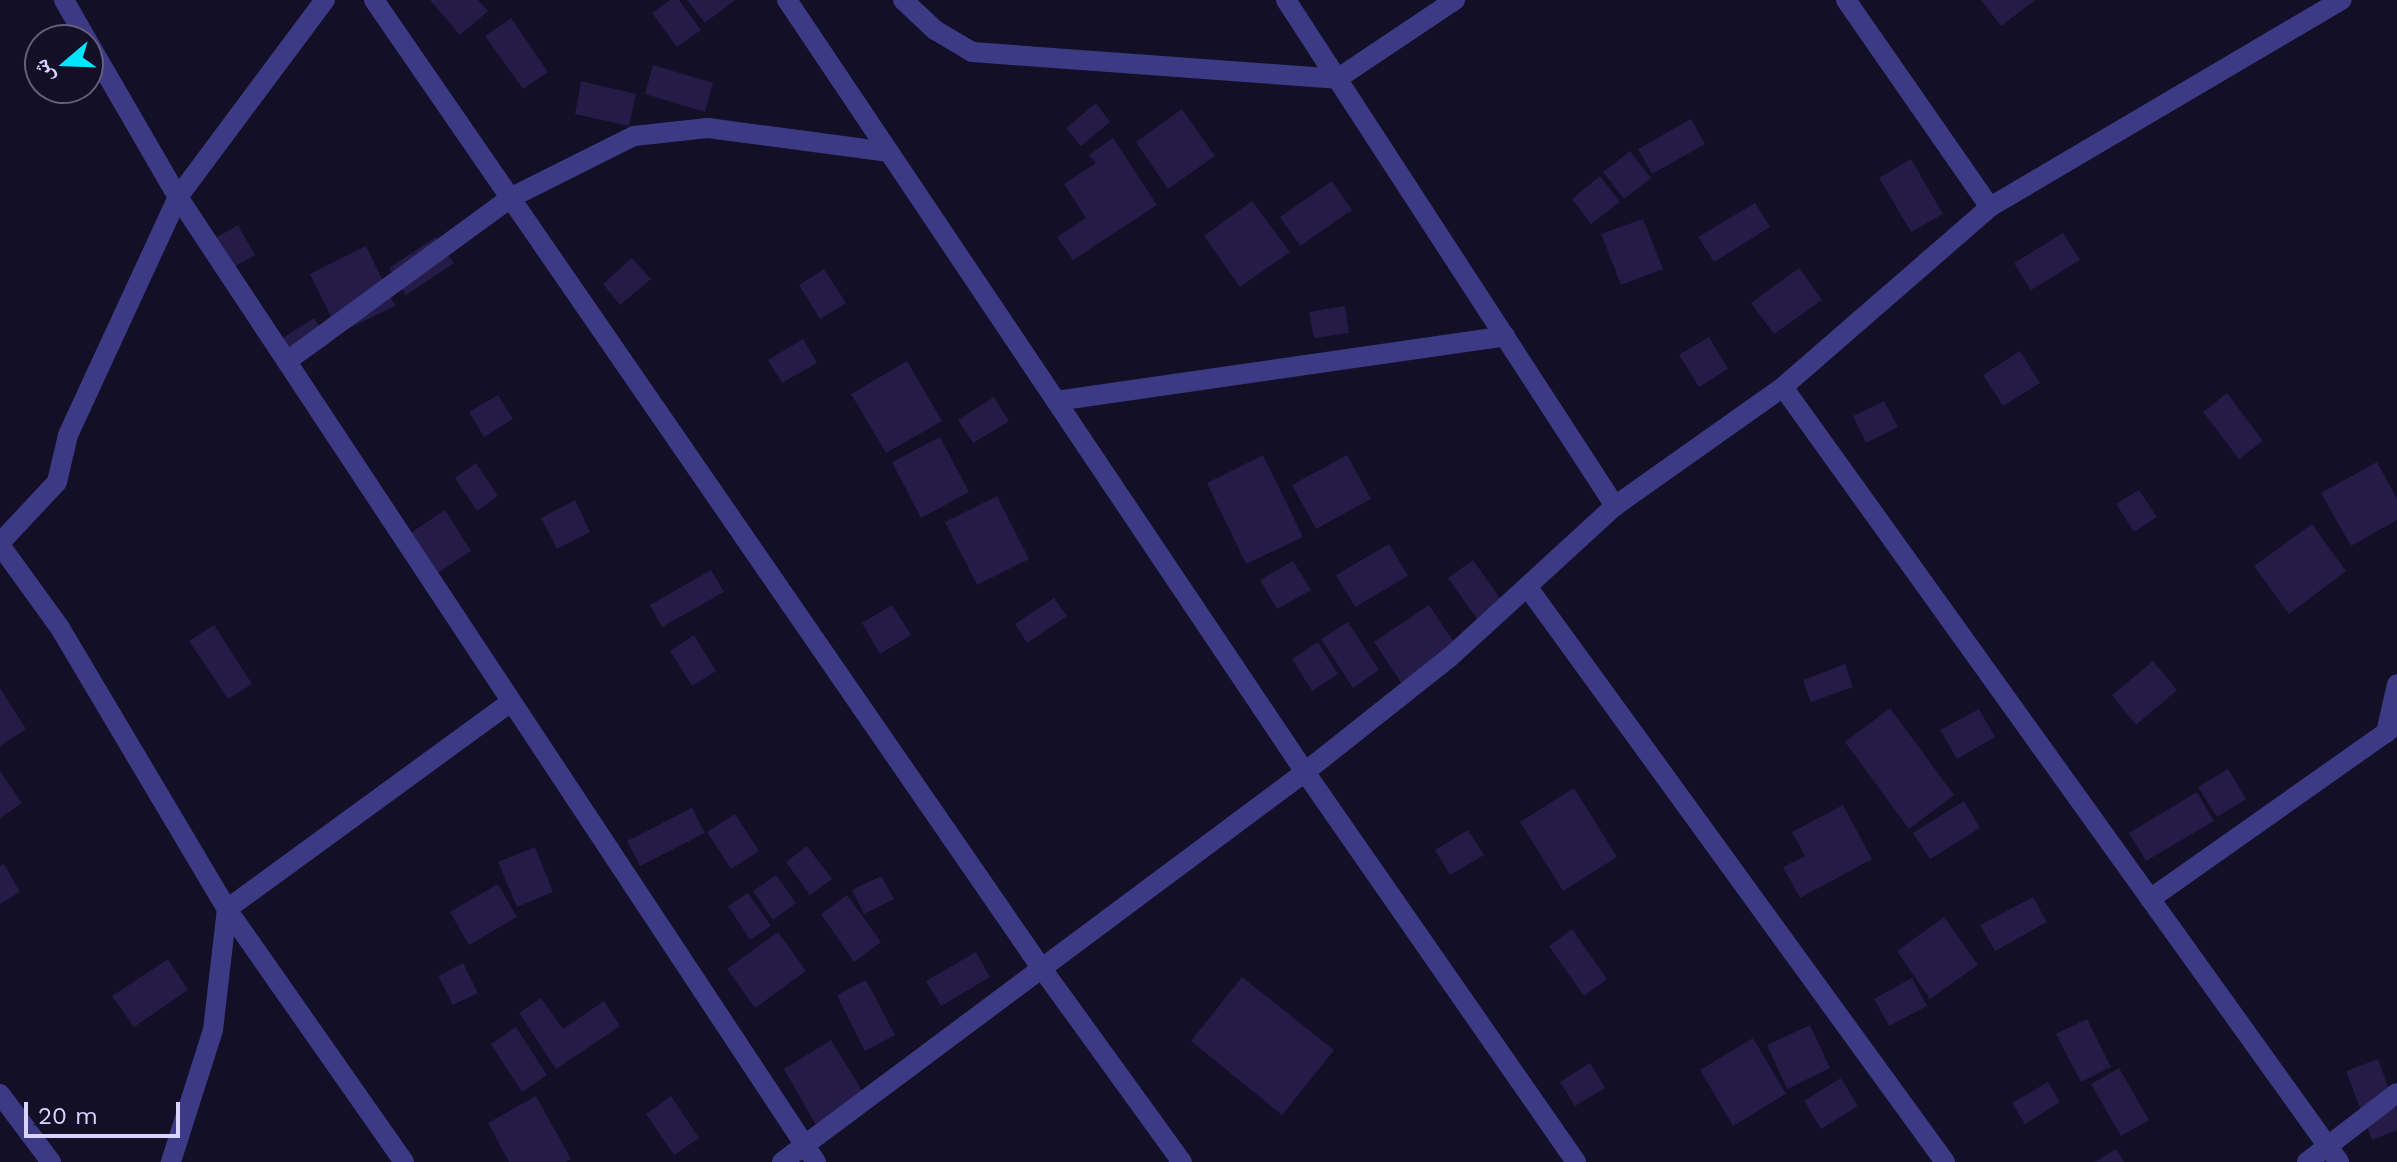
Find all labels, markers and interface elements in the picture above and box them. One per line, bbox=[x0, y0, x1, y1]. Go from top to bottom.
north arrow bbox=[24, 24, 104, 104]
text: ش bbox=[27, 56, 58, 86]
scale bar bbox=[28, 1086, 184, 1136]
text: 20 m bbox=[38, 1102, 98, 1130]

